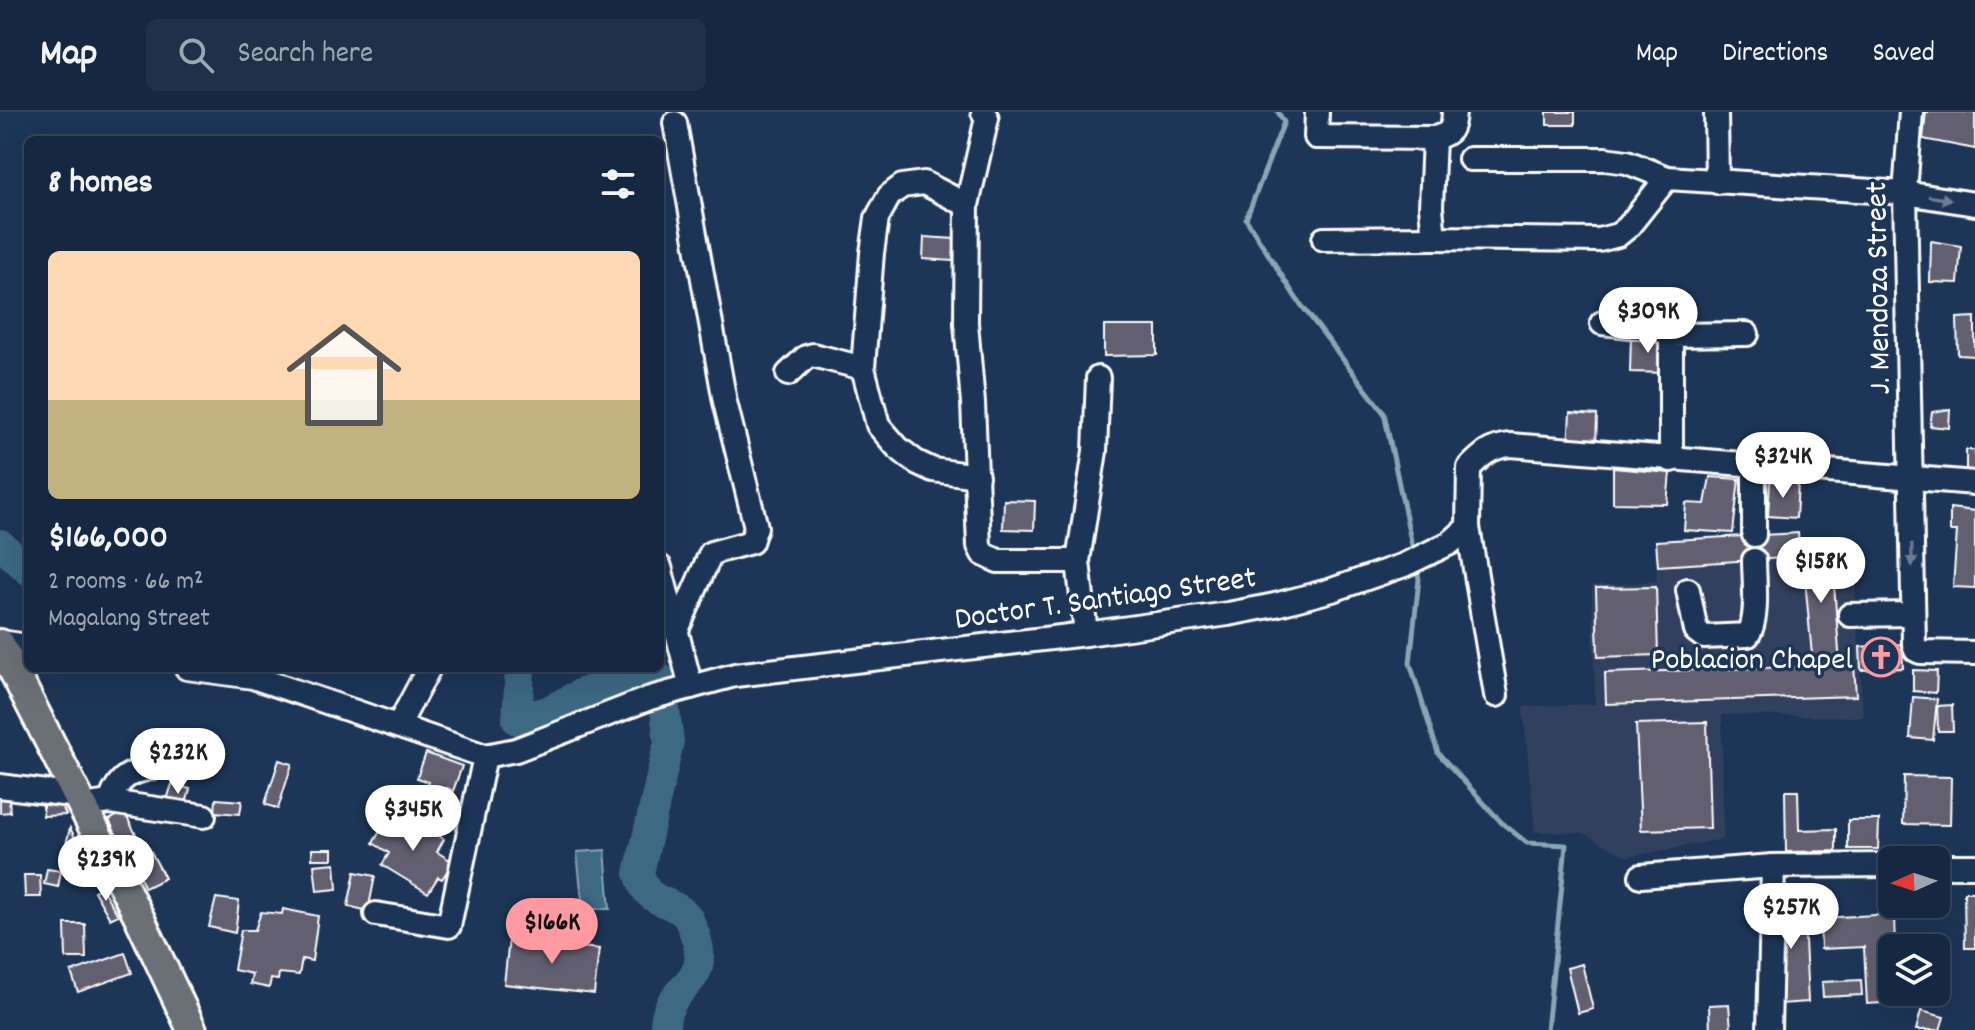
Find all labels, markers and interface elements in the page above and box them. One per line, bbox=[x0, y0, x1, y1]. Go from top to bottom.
search box bbox=[146, 19, 706, 91]
text: Map bbox=[40, 28, 98, 83]
icon: search bbox=[174, 33, 218, 77]
text: Search here bbox=[238, 34, 373, 77]
text: Map bbox=[1636, 35, 1678, 75]
text: Directions bbox=[1722, 35, 1828, 75]
text: Saved bbox=[1872, 35, 1935, 75]
text: 8 homes bbox=[48, 160, 153, 209]
icon: filters bbox=[596, 162, 640, 206]
street label: J. Mendoza Street bbox=[1856, 181, 1906, 395]
one-way arrow bbox=[1928, 192, 1953, 205]
pin: $309K bbox=[1592, 287, 1704, 355]
text: $309K bbox=[1617, 294, 1679, 331]
icon: home bbox=[272, 303, 416, 447]
pin: $324K bbox=[1727, 432, 1839, 500]
text: $324K bbox=[1754, 439, 1812, 476]
text: $166,000 bbox=[48, 515, 168, 564]
pin: $158K bbox=[1765, 537, 1877, 605]
one-way arrow bbox=[1906, 543, 1918, 568]
text: $158K bbox=[1794, 544, 1848, 581]
street label: Doctor T. Santiago Street bbox=[952, 557, 1260, 645]
text: 2 rooms · 66 m² bbox=[48, 564, 204, 601]
text: Magalang Street bbox=[48, 601, 210, 638]
church icon: Poblacion Chapel bbox=[1860, 636, 1902, 678]
place label: Poblacion Chapel bbox=[1651, 639, 1853, 685]
pin: $232K bbox=[122, 728, 234, 796]
text: $232K bbox=[148, 735, 208, 772]
pin: $345K bbox=[357, 785, 469, 853]
text: $345K bbox=[383, 792, 443, 829]
pin: $239K bbox=[50, 835, 162, 903]
text: $239K bbox=[76, 842, 136, 879]
north arrow bbox=[1878, 846, 1950, 918]
map controls bbox=[1878, 846, 1950, 1006]
pin: $257K bbox=[1735, 883, 1847, 951]
text: $257K bbox=[1762, 890, 1820, 927]
pin: $166K bbox=[496, 898, 608, 966]
text: $166K bbox=[524, 905, 580, 942]
button: layers bbox=[1878, 934, 1950, 1006]

